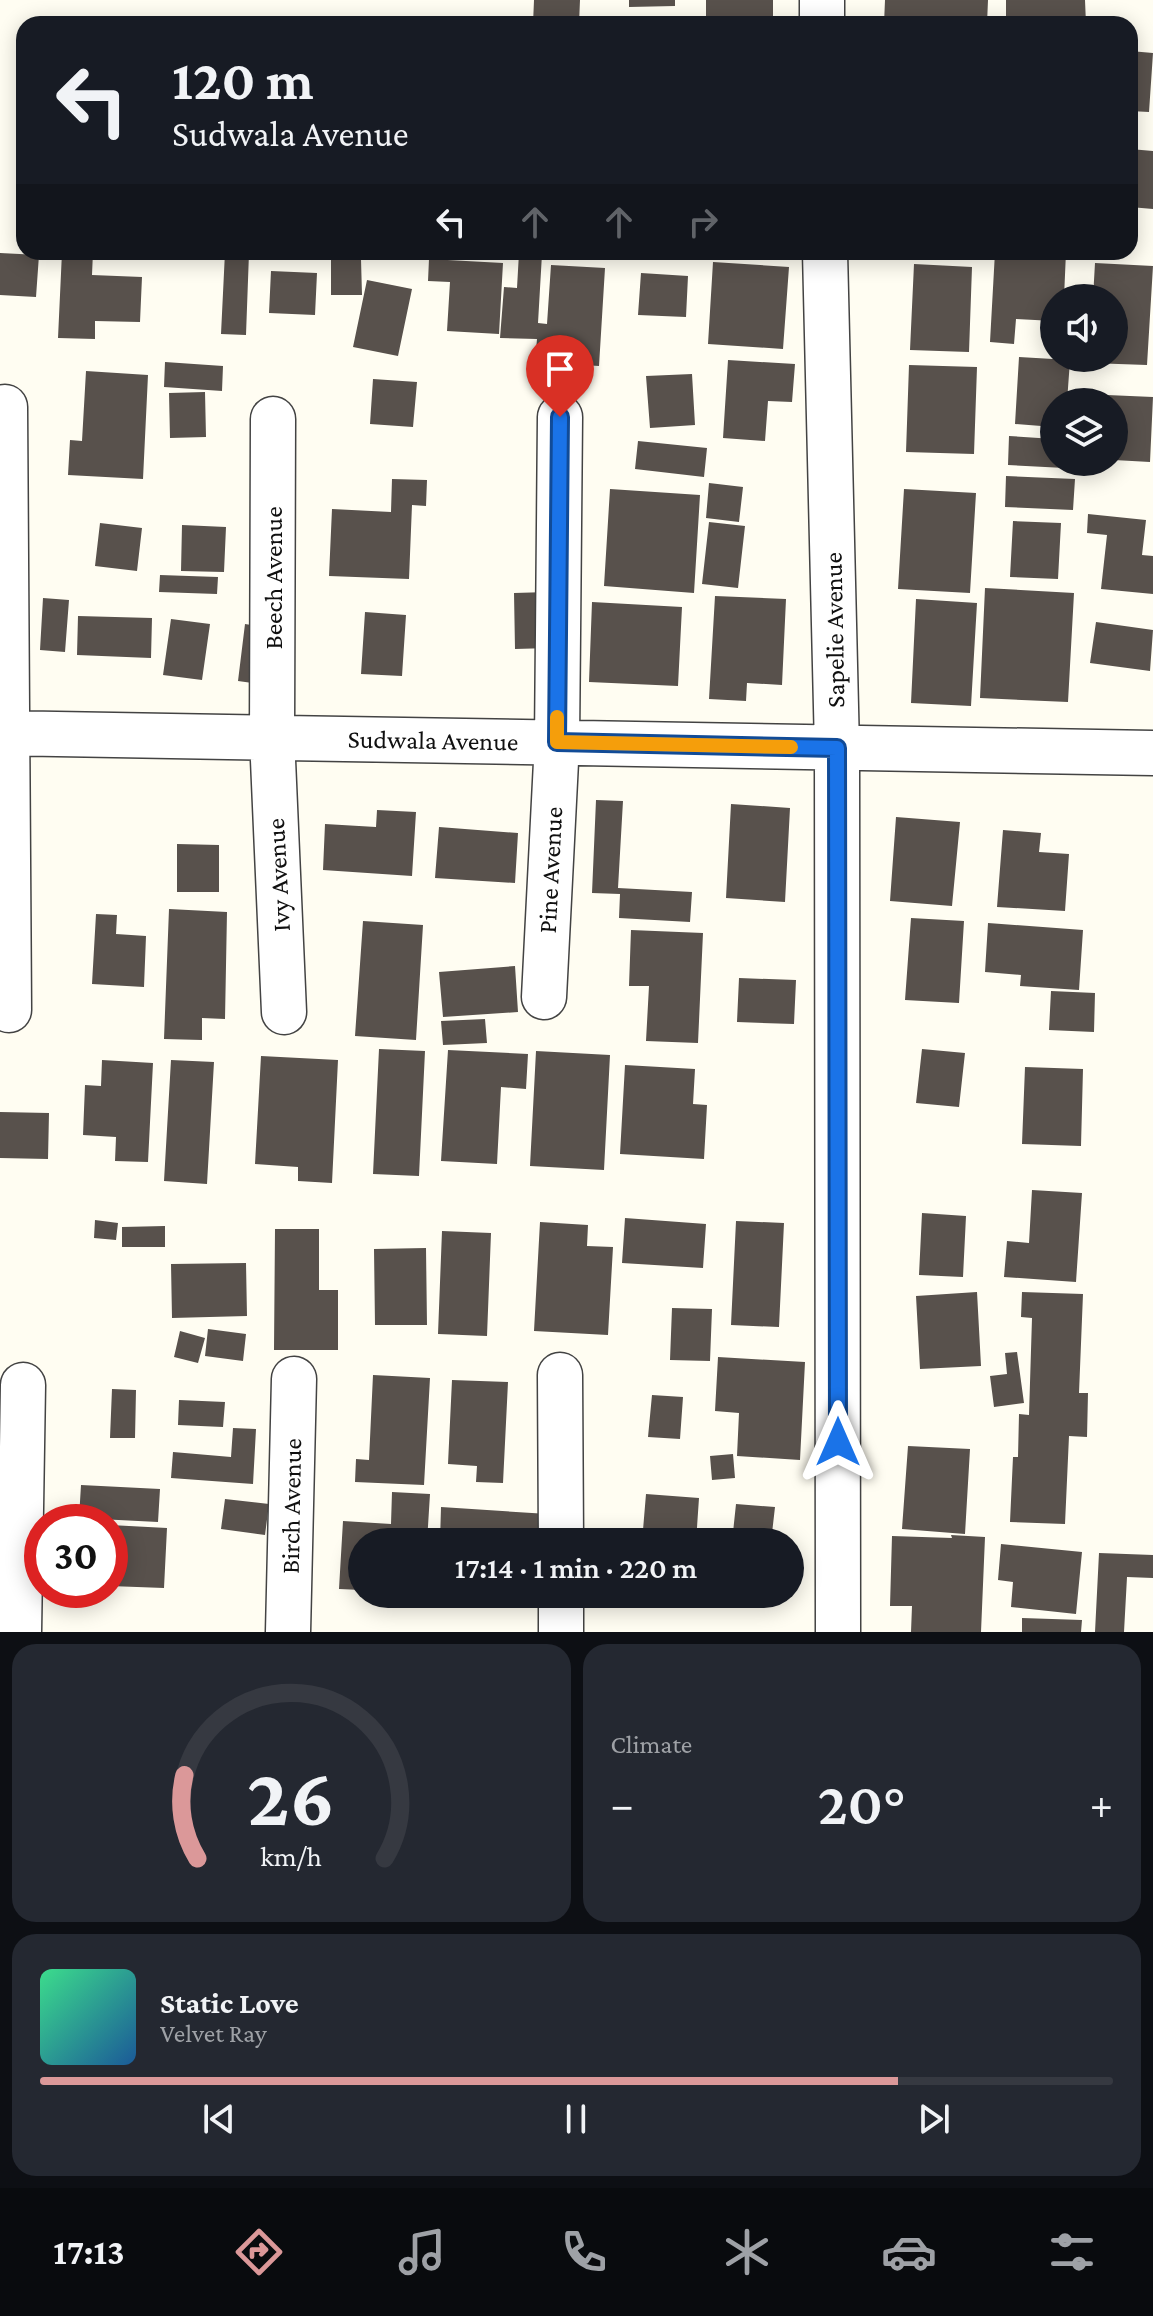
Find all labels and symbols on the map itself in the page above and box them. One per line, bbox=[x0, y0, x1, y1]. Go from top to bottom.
pin bbox=[526, 335, 594, 417]
street label: Beech Avenue bbox=[259, 506, 288, 650]
street label: Sapelie Avenue bbox=[819, 552, 850, 708]
street label: Sudwala Avenue bbox=[347, 725, 519, 756]
street label: Pine Avenue bbox=[533, 806, 568, 934]
street label: Ivy Avenue bbox=[261, 818, 296, 932]
position arrow bbox=[796, 1400, 880, 1484]
street label: Birch Avenue bbox=[276, 1438, 307, 1574]
speed limit sign: 30 bbox=[24, 1504, 128, 1608]

